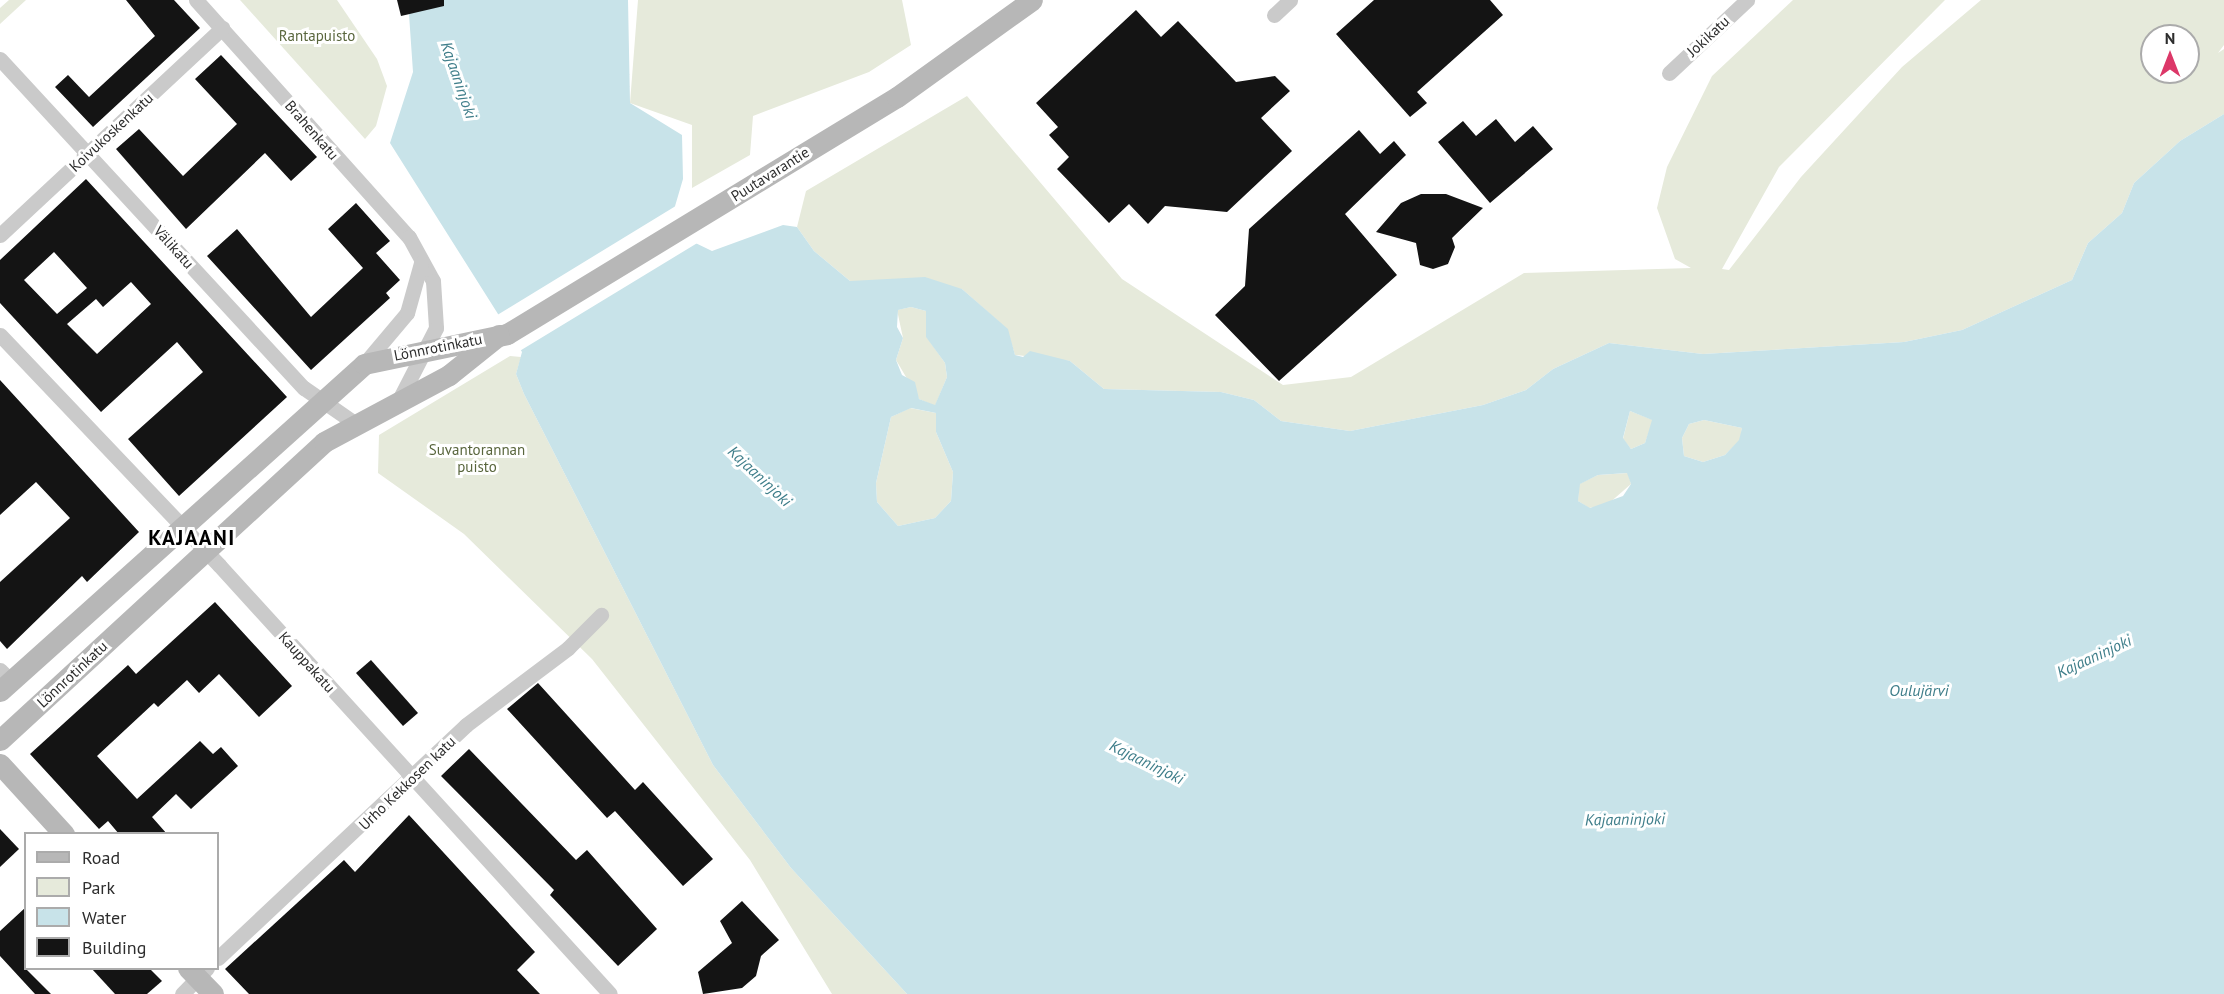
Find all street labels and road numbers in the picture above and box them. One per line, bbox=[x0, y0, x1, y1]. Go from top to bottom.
street label: Jokikatu bbox=[1683, 12, 1733, 60]
street label: Koivukoskenkatu bbox=[65, 89, 157, 175]
street label: Brahenkatu bbox=[281, 97, 343, 163]
street label: Puutavarantie bbox=[728, 143, 812, 205]
street label: Välikatu bbox=[150, 222, 198, 272]
street label: Lönnrotinkatu bbox=[392, 330, 484, 364]
street label: Kauppakatu bbox=[275, 628, 339, 696]
street label: Lönnrotinkatu bbox=[33, 637, 111, 711]
street label: Urho Kekkosen katu bbox=[355, 732, 459, 834]

